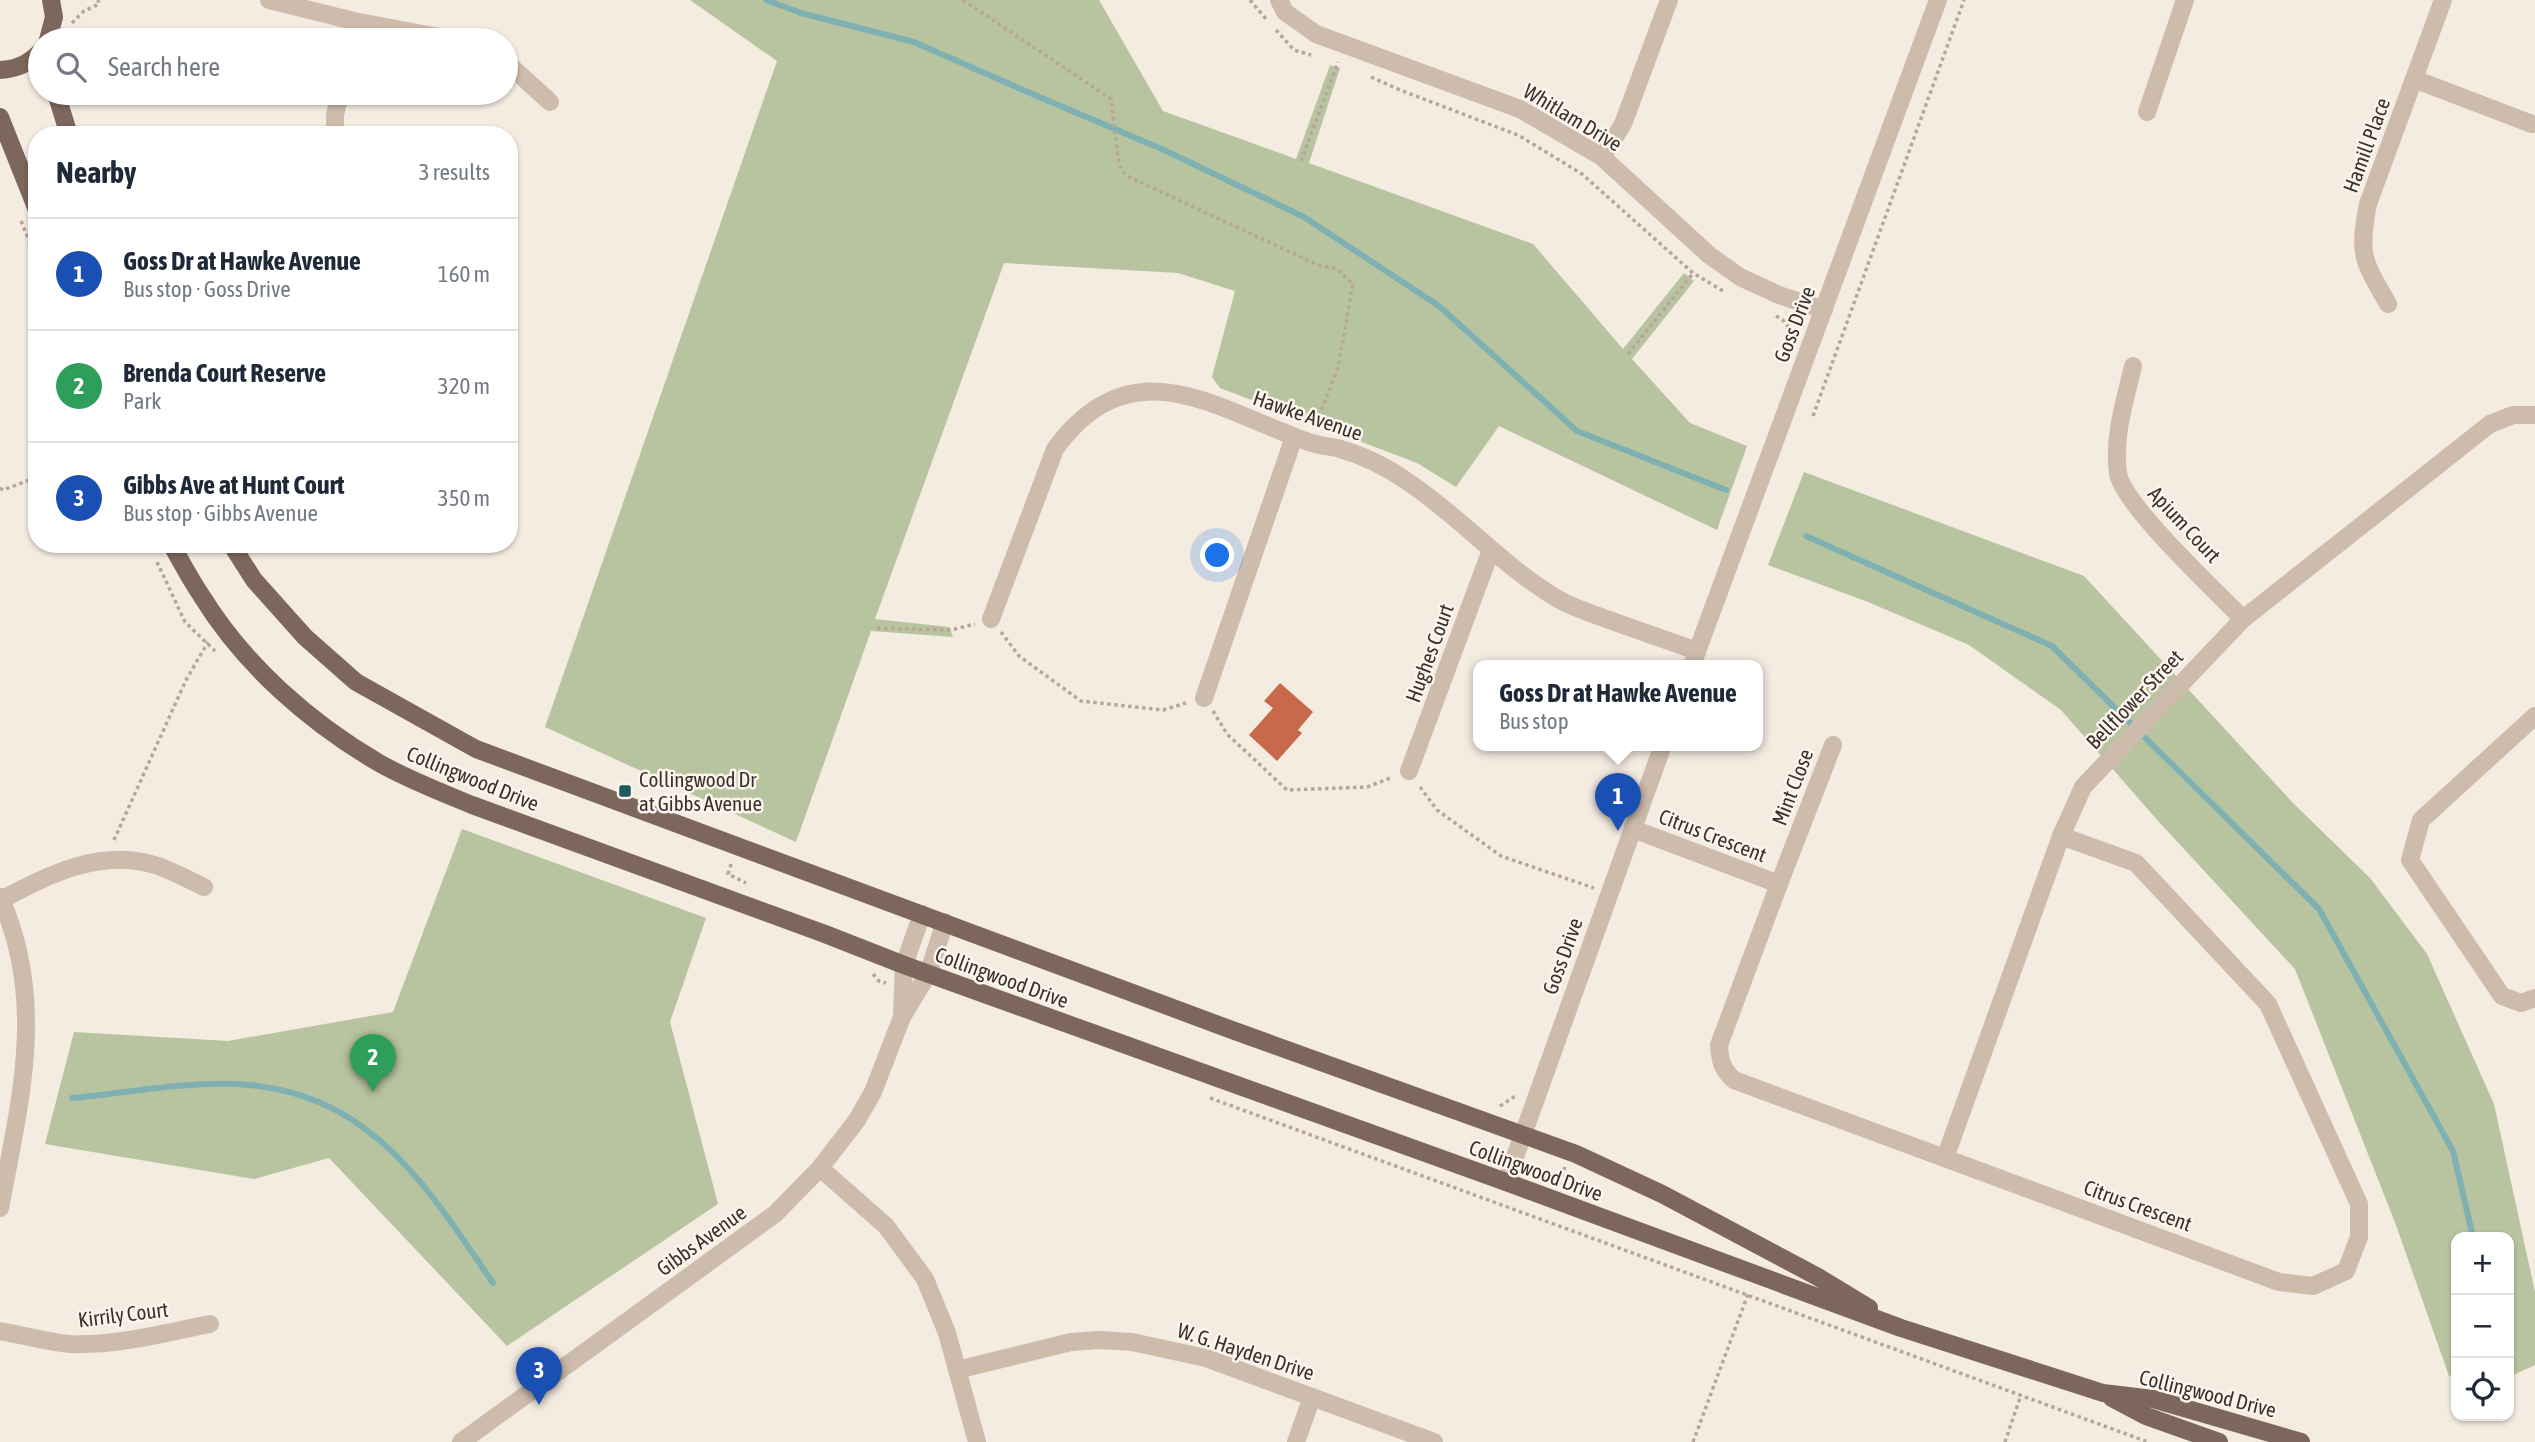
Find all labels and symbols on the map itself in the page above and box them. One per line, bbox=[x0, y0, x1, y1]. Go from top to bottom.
street label: Whitlam Drive bbox=[1520, 78, 1626, 156]
street label: Hamill Place bbox=[2338, 94, 2394, 196]
street label: Goss Drive bbox=[1769, 283, 1819, 365]
street label: Hawke Avenue bbox=[1250, 385, 1366, 445]
street label: Apium Court bbox=[2144, 481, 2226, 567]
your location bbox=[1200, 538, 1234, 572]
street label: Hughes Court bbox=[1400, 601, 1458, 705]
street label: Bellflower Street bbox=[2081, 644, 2187, 754]
street label: Collingwood Drive bbox=[404, 741, 542, 815]
street label: Mint Close bbox=[1767, 746, 1817, 828]
place label: Collingwood Dr at Gibbs Avenue bbox=[639, 767, 762, 815]
pin: 1 bbox=[1595, 773, 1641, 831]
marker: Collingwood Dr at Gibbs Avenue bbox=[617, 783, 633, 799]
street label: Citrus Crescent bbox=[1656, 804, 1770, 866]
street label: Goss Drive bbox=[1537, 915, 1587, 997]
street label: Collingwood Drive bbox=[932, 942, 1072, 1012]
pin: 2 bbox=[350, 1034, 396, 1092]
street label: Collingwood Drive bbox=[1466, 1135, 1606, 1205]
street label: Citrus Crescent bbox=[2081, 1174, 2195, 1236]
street label: Gibbs Avenue bbox=[652, 1200, 750, 1280]
street label: Kirrily Court bbox=[77, 1297, 169, 1331]
street label: W. G. Hayden Drive bbox=[1175, 1318, 1317, 1384]
pin: 3 bbox=[516, 1347, 562, 1405]
street label: Collingwood Drive bbox=[2137, 1364, 2279, 1422]

